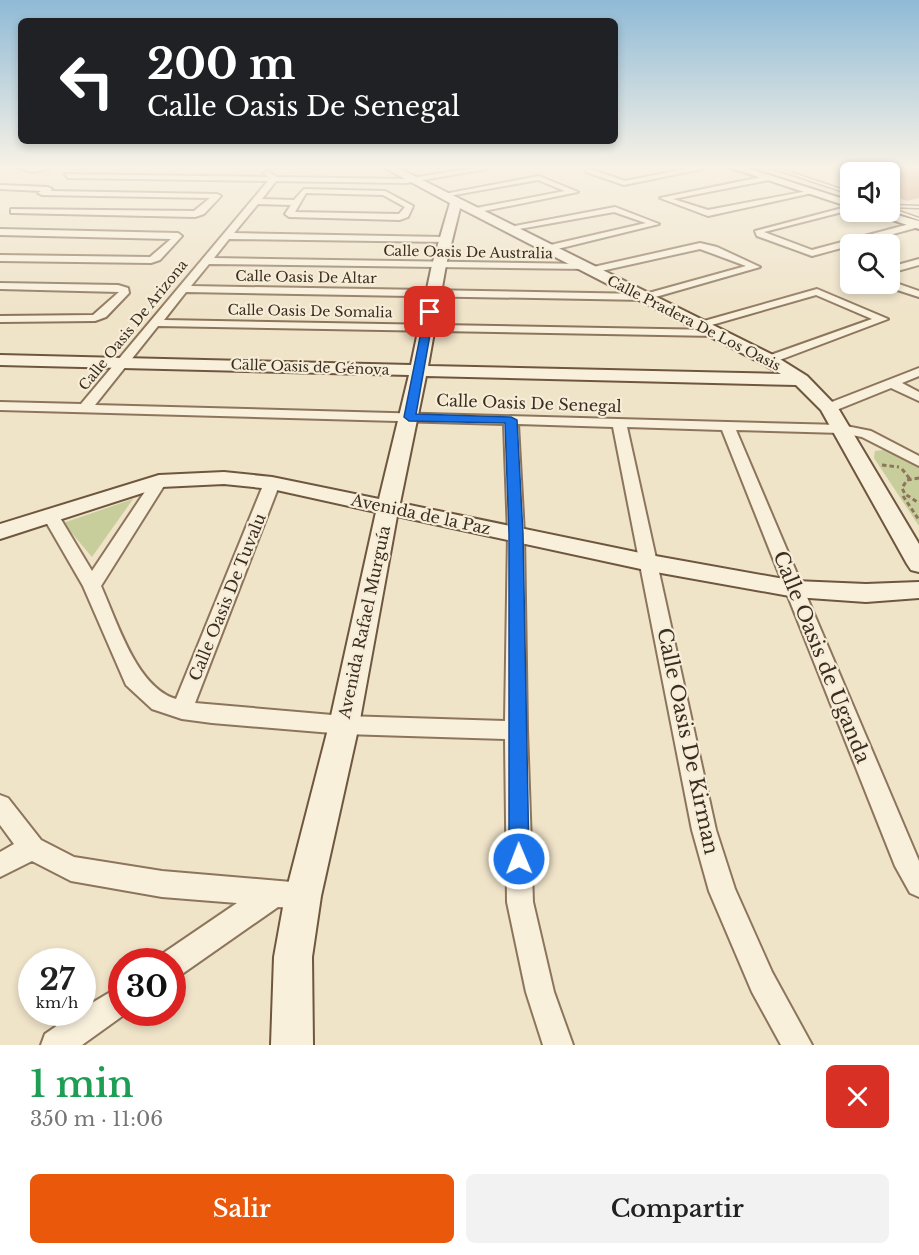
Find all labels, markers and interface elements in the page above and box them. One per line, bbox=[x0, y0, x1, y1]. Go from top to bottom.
text: 200 m bbox=[147, 38, 295, 90]
icon: left bbox=[48, 42, 126, 120]
text: Calle Oasis De Senegal bbox=[147, 90, 460, 123]
map controls bbox=[840, 162, 900, 294]
button: sound bbox=[840, 162, 900, 222]
button: search bbox=[840, 234, 900, 294]
street label: Calle Oasis De Australia bbox=[383, 242, 553, 262]
street label: Calle Oasis De Arizona bbox=[75, 256, 191, 394]
street label: Calle Oasis De Altar bbox=[235, 267, 377, 287]
street label: Calle Pradera De Los Oasis bbox=[604, 271, 784, 375]
pin bbox=[404, 286, 455, 337]
icon: arrive bbox=[413, 295, 446, 328]
street label: Calle Oasis De Somalia bbox=[227, 301, 393, 321]
street label: Calle Oasis de Génova bbox=[230, 355, 390, 379]
street label: Calle Oasis De Senegal bbox=[436, 390, 622, 416]
street label: Avenida de la Paz bbox=[348, 489, 493, 539]
street label: Calle Oasis De Tuvalu bbox=[184, 510, 270, 684]
street label: Avenida Rafael Murguía bbox=[334, 524, 394, 721]
street label: Calle Oasis de Uganda bbox=[768, 547, 876, 767]
street label: Calle Oasis De Kirman bbox=[652, 626, 724, 857]
position arrow bbox=[487, 827, 551, 891]
speed limit sign: 30 bbox=[108, 948, 186, 1026]
text: 27 bbox=[39, 961, 75, 998]
text: km/h bbox=[36, 993, 78, 1012]
text: 1 min bbox=[30, 1062, 134, 1107]
button: close bbox=[826, 1065, 889, 1128]
text: 350 m · 11:06 bbox=[30, 1107, 163, 1131]
button: Salir bbox=[30, 1174, 454, 1243]
button: Compartir bbox=[466, 1174, 889, 1243]

